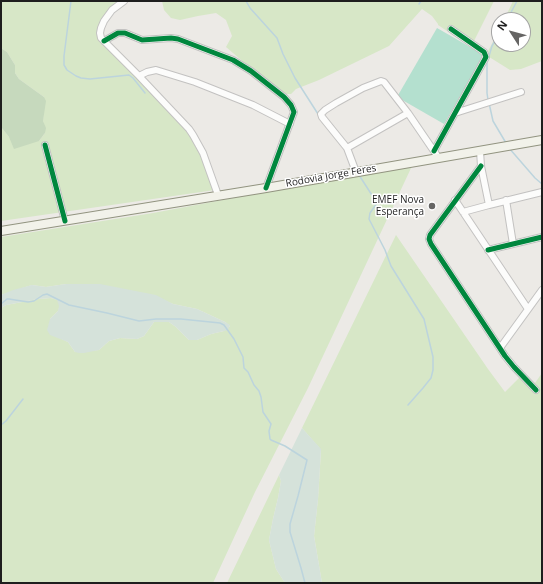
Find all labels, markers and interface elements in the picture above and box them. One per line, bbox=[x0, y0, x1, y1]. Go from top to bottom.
north arrow bbox=[491, 12, 531, 52]
text: N bbox=[493, 17, 510, 33]
street label: Rodovia Jorge Feres bbox=[285, 162, 377, 190]
place label: EMEF Nova Esperança bbox=[372, 194, 424, 218]
marker: EMEF Nova Esperança bbox=[427, 201, 437, 211]

